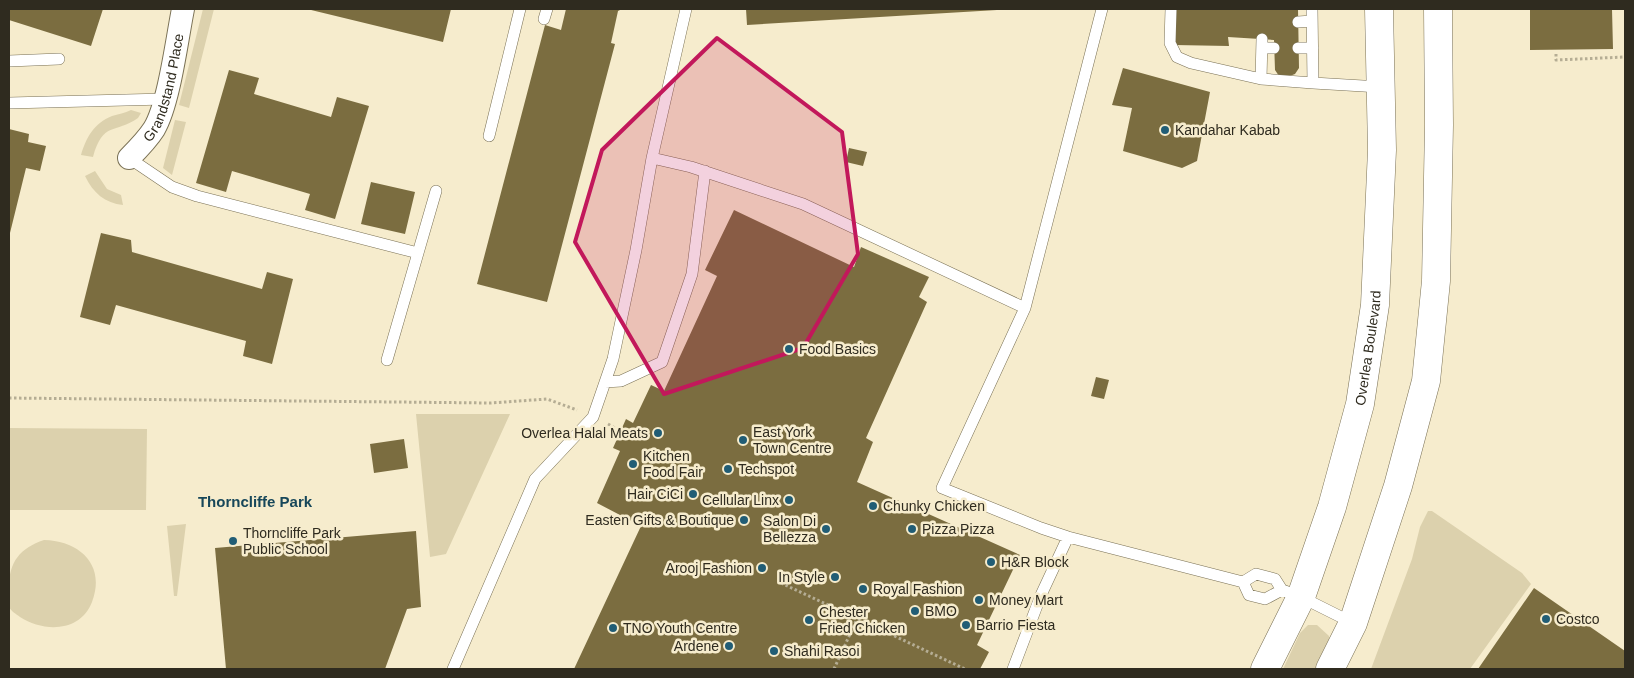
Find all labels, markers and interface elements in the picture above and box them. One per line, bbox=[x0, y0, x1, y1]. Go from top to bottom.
street label: Grandstand Place bbox=[140, 32, 187, 145]
place label: Kandahar Kabab bbox=[1175, 122, 1280, 138]
marker: Kandahar Kabab bbox=[1159, 124, 1171, 136]
street label: Overlea Boulevard bbox=[1352, 290, 1384, 407]
place label: Food Basics bbox=[799, 341, 876, 357]
marker: Food Basics bbox=[783, 343, 795, 355]
place label: East York Town Centre bbox=[753, 424, 832, 456]
place label: Overlea Halal Meats bbox=[521, 425, 648, 441]
marker: Overlea Halal Meats bbox=[652, 427, 664, 439]
marker: East York Town Centre bbox=[737, 434, 749, 446]
place label: Kitchen Food Fair bbox=[643, 448, 703, 480]
marker: Kitchen Food Fair bbox=[627, 458, 639, 470]
place label: Techspot bbox=[738, 461, 794, 477]
marker: Techspot bbox=[722, 463, 734, 475]
place label: Hair CiCi bbox=[627, 486, 683, 502]
marker: Hair CiCi bbox=[687, 488, 699, 500]
place label: Cellular Linx bbox=[702, 492, 779, 508]
district label: Thorncliffe Park bbox=[198, 493, 313, 510]
marker: Cellular Linx bbox=[783, 494, 795, 506]
place label: Chunky Chicken bbox=[883, 498, 985, 514]
marker: Chunky Chicken bbox=[867, 500, 879, 512]
place label: Easten Gifts & Boutique bbox=[585, 512, 734, 528]
place label: Salon Di Bellezza bbox=[763, 513, 816, 545]
marker: Easten Gifts & Boutique bbox=[738, 514, 750, 526]
place label: Pizza Pizza bbox=[922, 521, 995, 537]
marker: Salon Di Bellezza bbox=[820, 523, 832, 535]
marker: Pizza Pizza bbox=[906, 523, 918, 535]
place label: Thorncliffe Park Public School bbox=[243, 525, 342, 557]
marker: Thorncliffe Park Public School bbox=[227, 535, 239, 547]
place label: H&R Block bbox=[1001, 554, 1070, 570]
marker: H&R Block bbox=[985, 556, 997, 568]
place label: Arooj Fashion bbox=[666, 560, 752, 576]
marker: Arooj Fashion bbox=[756, 562, 768, 574]
place label: In Style bbox=[778, 569, 825, 585]
marker: In Style bbox=[829, 571, 841, 583]
place label: Royal Fashion bbox=[873, 581, 963, 597]
marker: Royal Fashion bbox=[857, 583, 869, 595]
place label: Money Mart bbox=[989, 592, 1063, 608]
marker: Money Mart bbox=[973, 594, 985, 606]
place label: BMO bbox=[925, 603, 957, 619]
place label: Chester Fried Chicken bbox=[819, 604, 905, 636]
marker: BMO bbox=[909, 605, 921, 617]
place label: Costco bbox=[1556, 611, 1600, 627]
marker: Costco bbox=[1540, 613, 1552, 625]
marker: Chester Fried Chicken bbox=[803, 614, 815, 626]
place label: Barrio Fiesta bbox=[976, 617, 1056, 633]
marker: Barrio Fiesta bbox=[960, 619, 972, 631]
place label: TNO Youth Centre bbox=[623, 620, 738, 636]
marker: TNO Youth Centre bbox=[607, 622, 619, 634]
place label: Ardene bbox=[674, 638, 719, 654]
marker: Ardene bbox=[723, 640, 735, 652]
place label: Shahi Rasoi bbox=[784, 643, 860, 659]
marker: Shahi Rasoi bbox=[768, 645, 780, 657]

